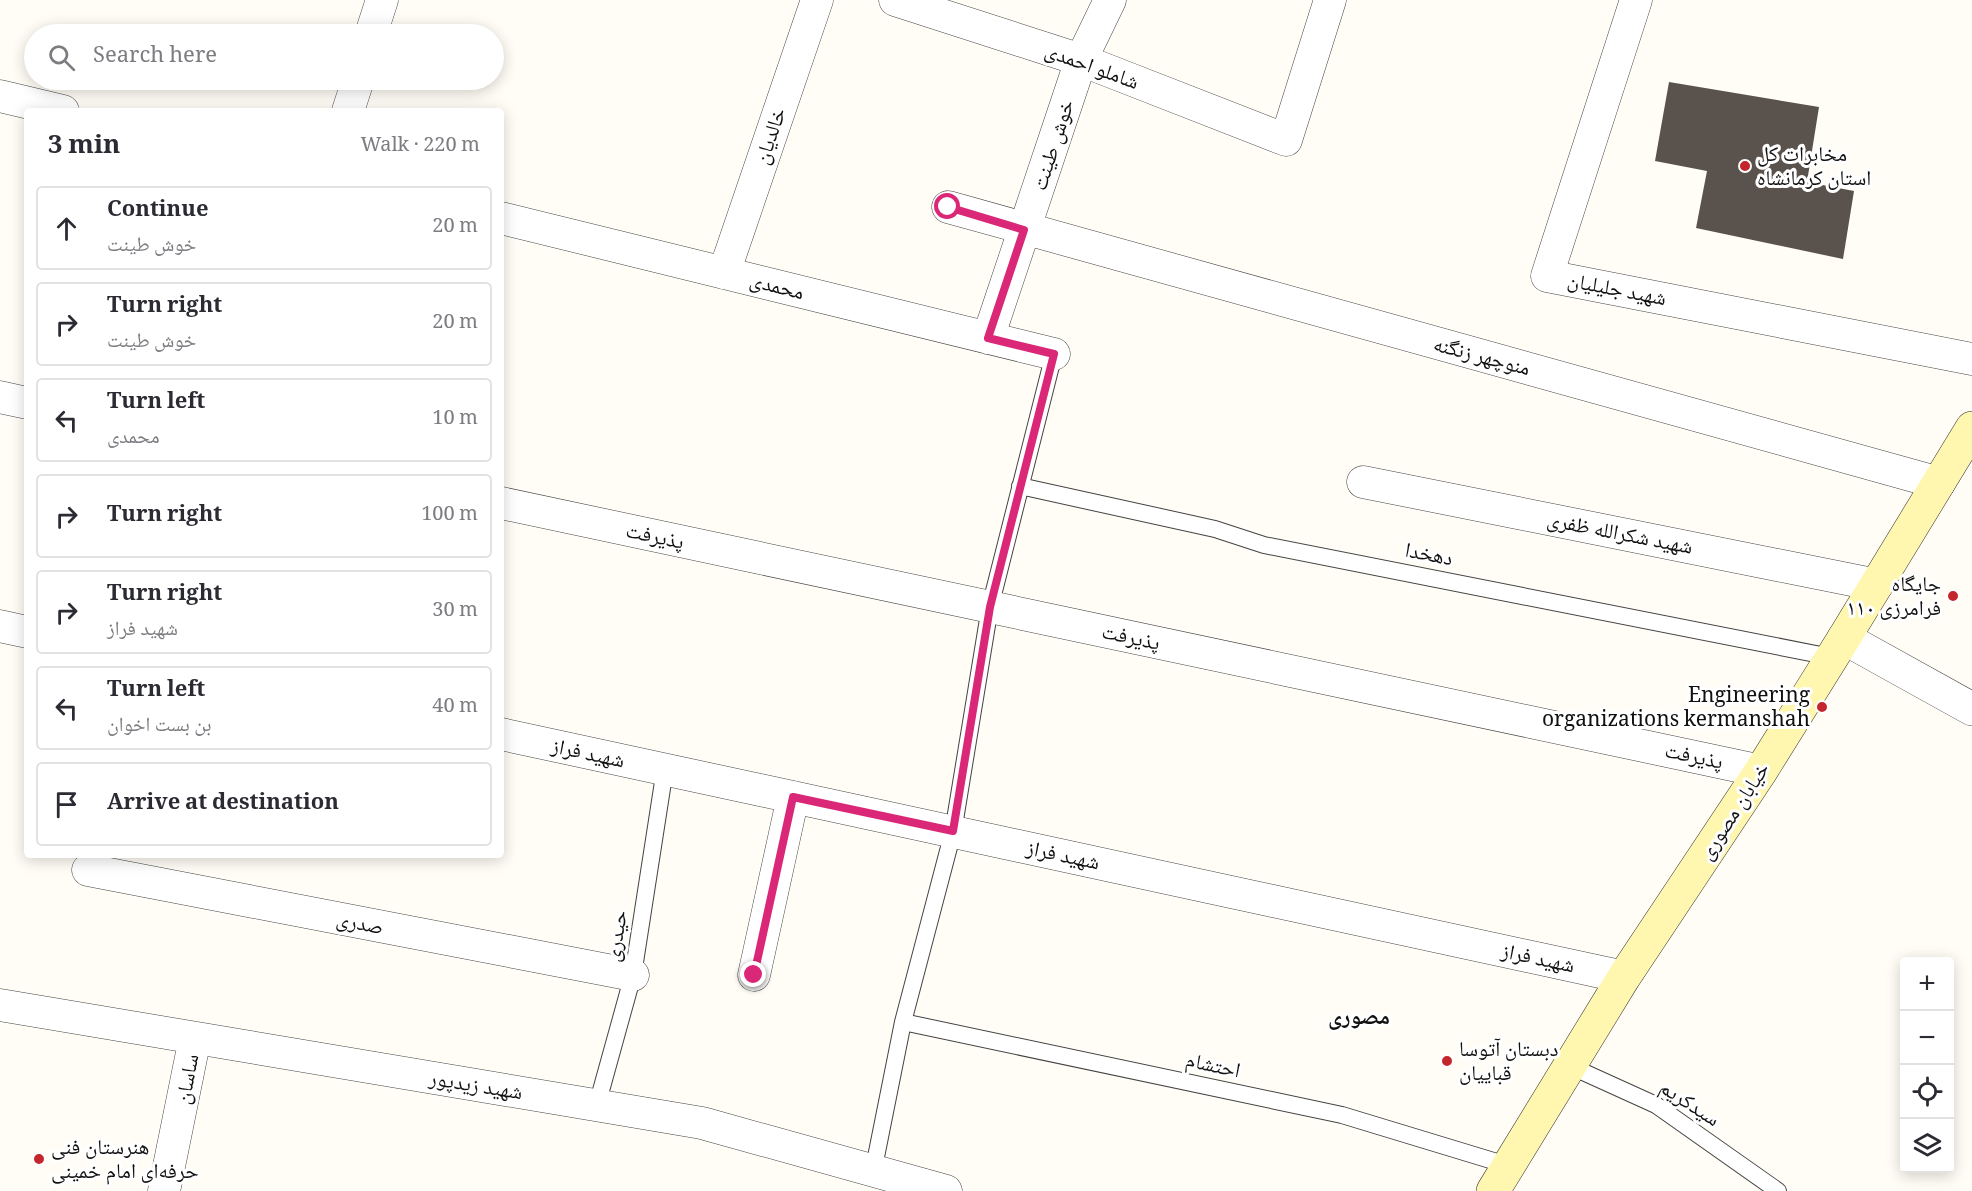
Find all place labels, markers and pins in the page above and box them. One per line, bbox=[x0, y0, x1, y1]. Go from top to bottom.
place label: مخابرات کل استان کرمانشاه bbox=[1757, 139, 1871, 198]
marker: مخابرات کل استان کرمانشاه bbox=[1738, 159, 1752, 173]
place label: جایگاه فرامرزی ۱۱۰ bbox=[1847, 569, 1941, 628]
marker: جایگاه فرامرزی ۱۱۰ bbox=[1946, 589, 1960, 603]
place label: Engineering organizations kermanshah bbox=[1542, 680, 1811, 739]
marker: Engineering organizations kermanshah bbox=[1815, 700, 1829, 714]
place label: دبستان آتوسا قباییان bbox=[1459, 1034, 1558, 1093]
marker: دبستان آتوسا قباییان bbox=[1440, 1054, 1454, 1068]
place label: هنرستان فنی حرفه‌ای امام خمینی bbox=[51, 1132, 199, 1191]
marker: هنرستان فنی حرفه‌ای امام خمینی bbox=[32, 1152, 46, 1166]

